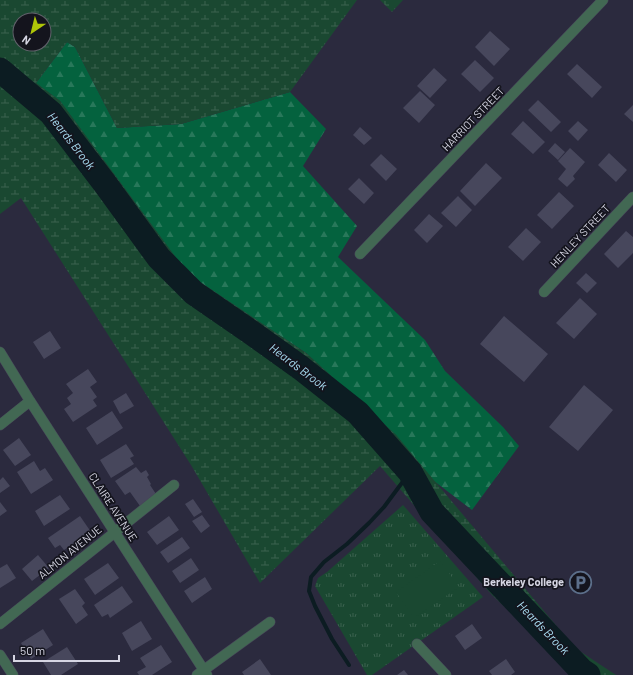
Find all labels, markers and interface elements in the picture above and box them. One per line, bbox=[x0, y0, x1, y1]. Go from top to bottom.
north arrow bbox=[12, 12, 52, 52]
text: N bbox=[19, 33, 33, 48]
street label: HARRIOT STREET bbox=[439, 84, 507, 153]
water label: Heards Brook bbox=[45, 109, 99, 172]
street label: HENLEY STREET bbox=[547, 201, 612, 270]
water label: Heards Brook bbox=[267, 340, 330, 393]
street label: CLAIRE AVENUE bbox=[86, 470, 141, 544]
street label: ALMON AVENUE bbox=[35, 522, 104, 581]
parking icon: Berkeley College bbox=[567, 569, 593, 595]
place label: Berkeley College bbox=[483, 575, 564, 588]
water label: Heards Brook bbox=[515, 598, 573, 657]
scale bar bbox=[14, 637, 119, 663]
text: 50 m bbox=[20, 643, 45, 657]

